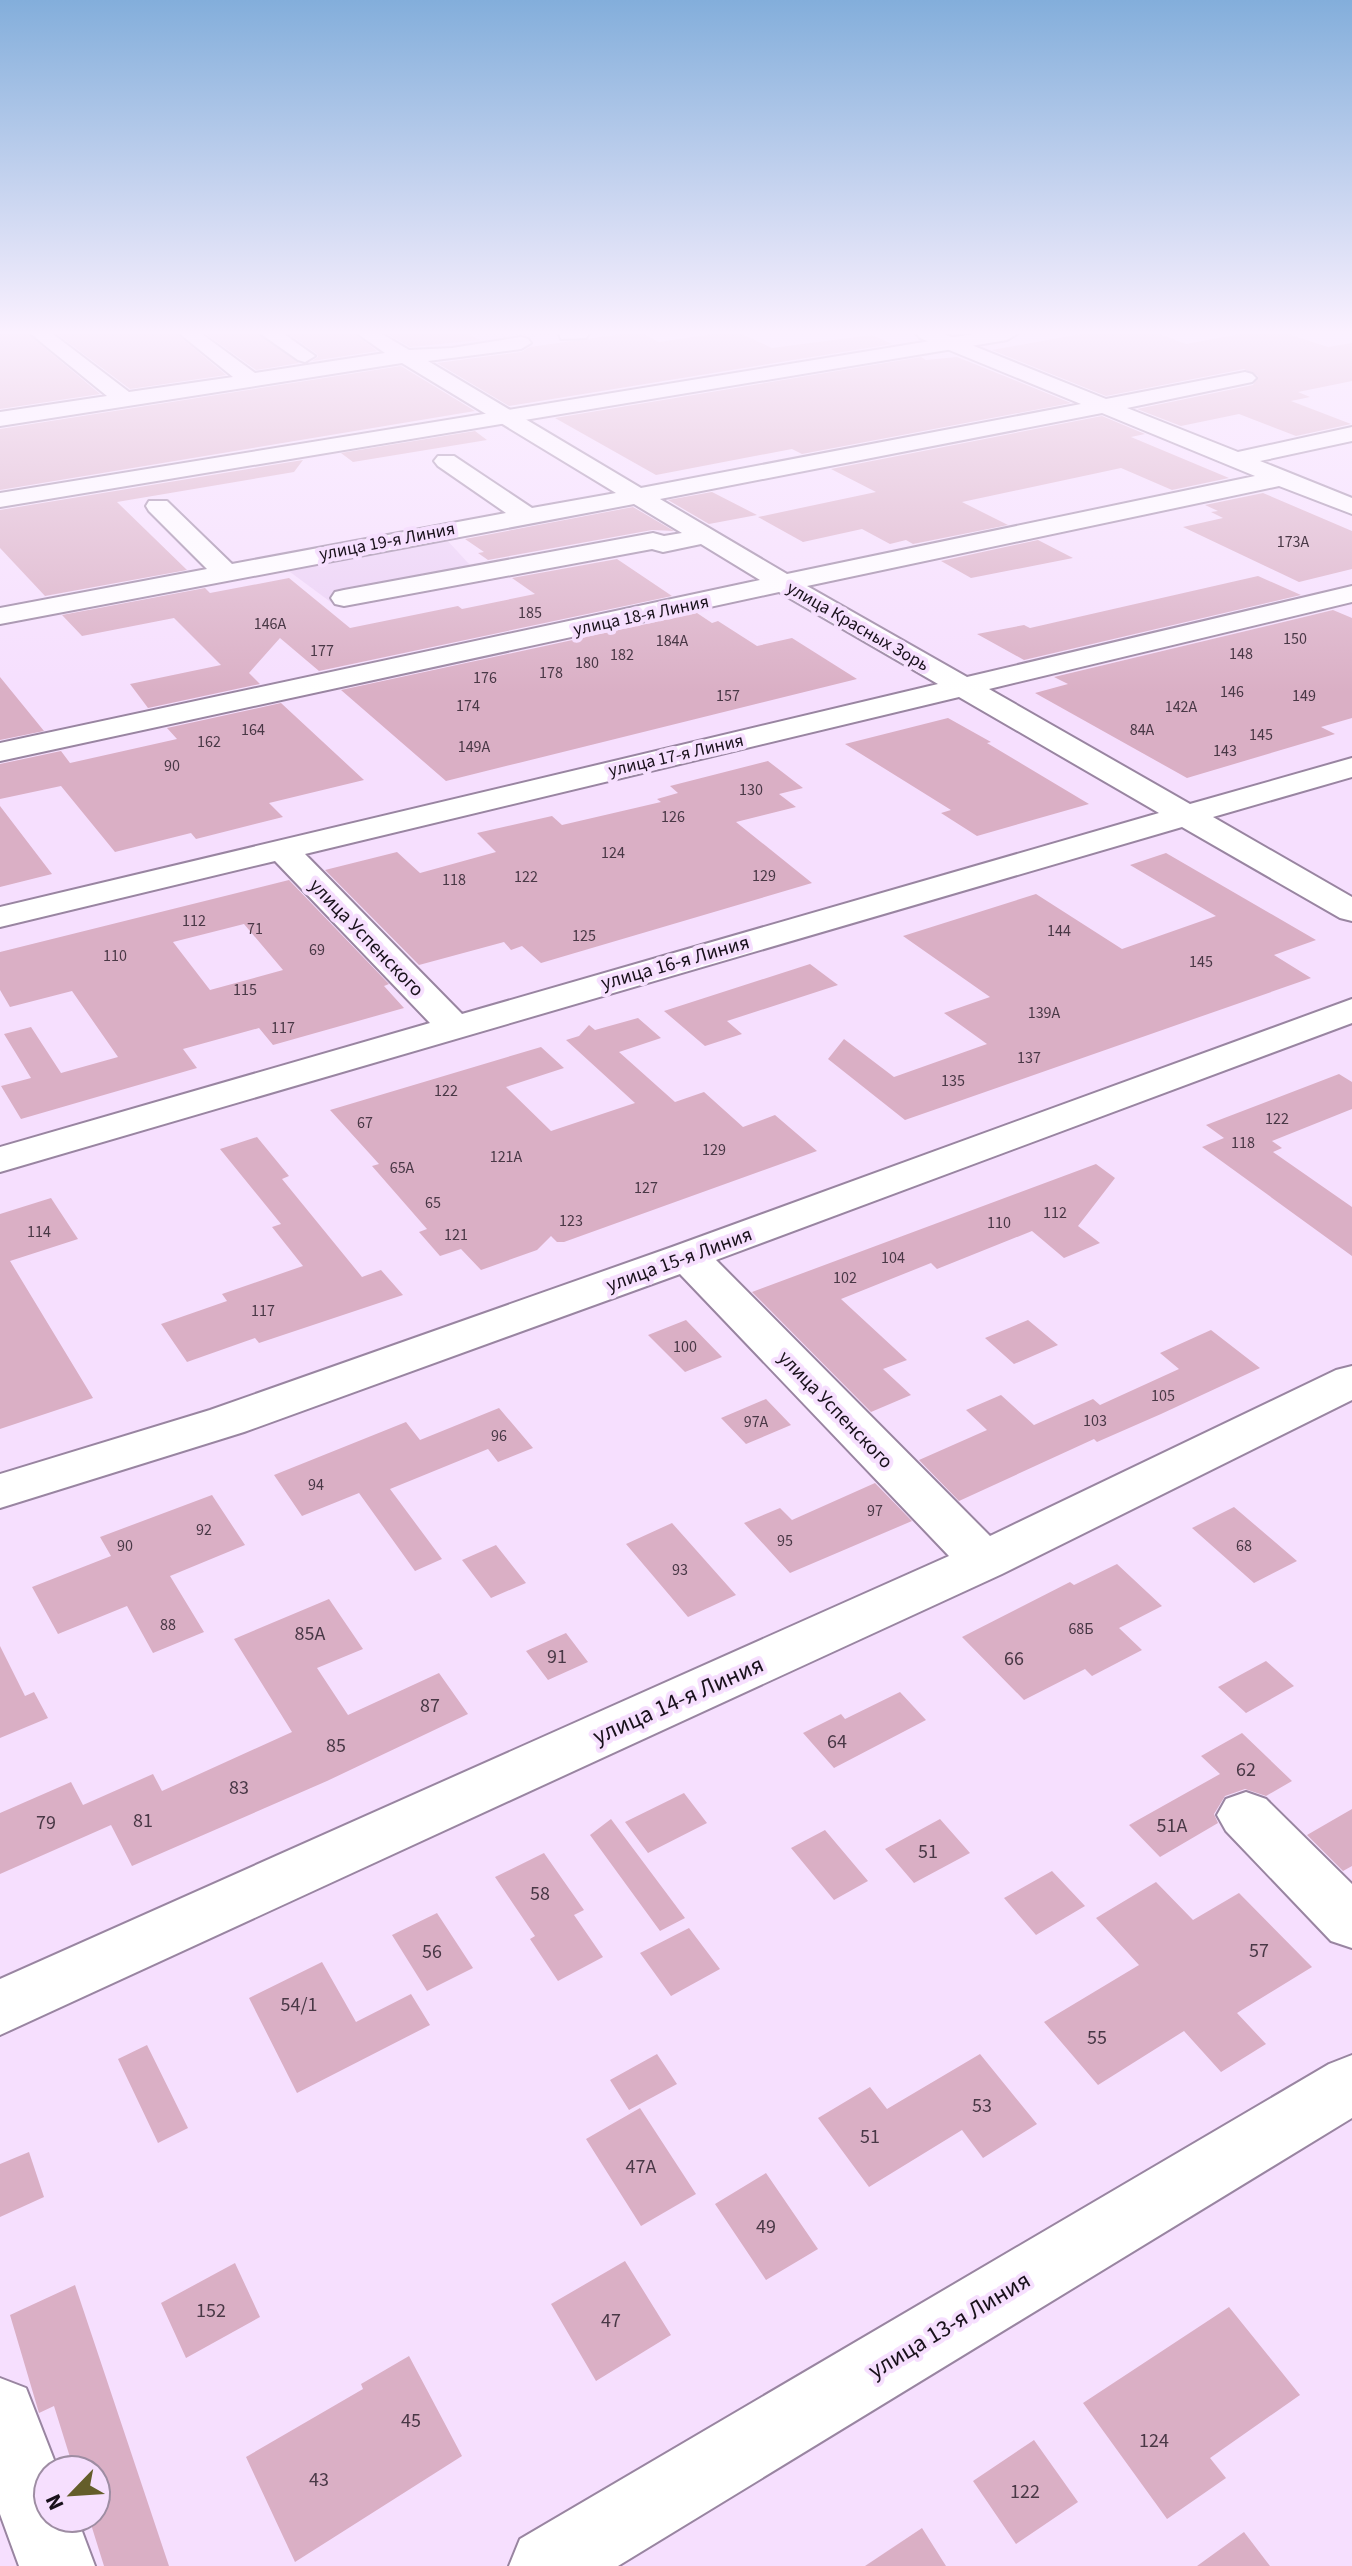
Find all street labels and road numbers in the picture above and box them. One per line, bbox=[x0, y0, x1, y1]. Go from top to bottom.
street label: улица 19-я Линия bbox=[317, 516, 457, 567]
street label: улица Красных Зорь bbox=[782, 575, 934, 677]
street label: улица 18-я Линия bbox=[571, 589, 711, 642]
street label: улица 17-я Линия bbox=[606, 728, 746, 783]
street label: улица Успенского bbox=[302, 872, 430, 1003]
street label: улица 16-я Линия bbox=[598, 928, 753, 998]
street label: улица 15-я Линия bbox=[602, 1221, 756, 1299]
street label: улица Успенского bbox=[771, 1344, 899, 1475]
street label: улица 14-я Линия bbox=[587, 1647, 769, 1754]
street label: улица 13-я Линия bbox=[861, 2263, 1037, 2388]

